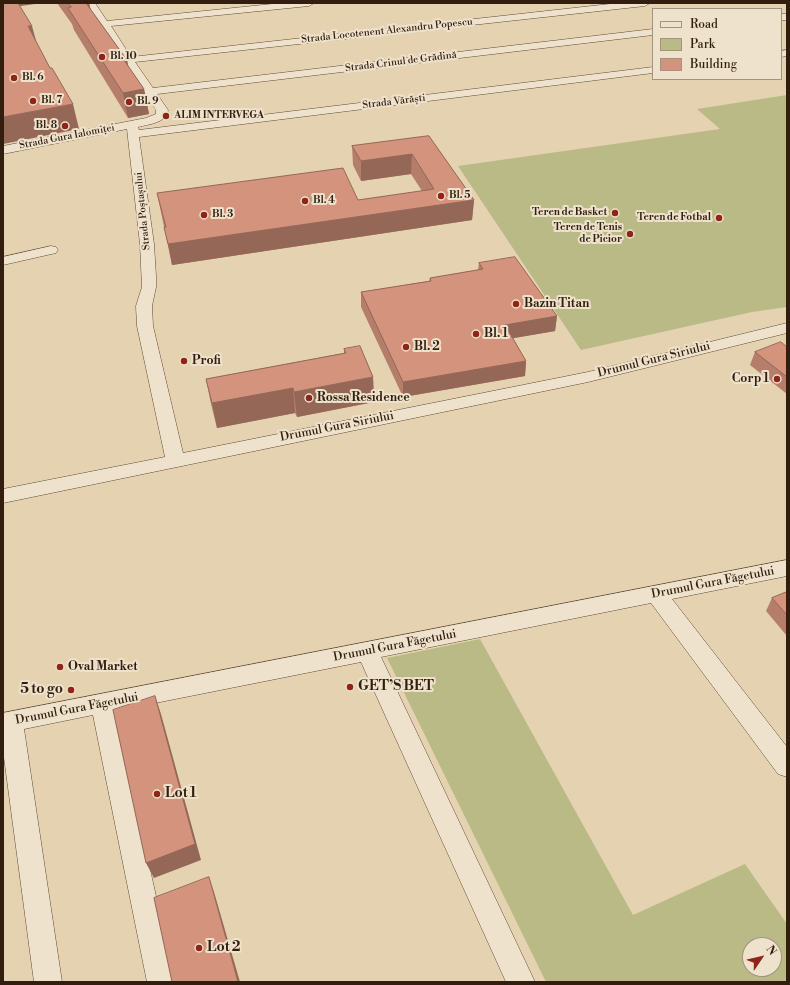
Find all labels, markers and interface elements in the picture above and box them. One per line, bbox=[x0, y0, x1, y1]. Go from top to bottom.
legend bbox=[652, 8, 782, 80]
street label: Strada Locotenent Alexandru Popescu bbox=[301, 16, 473, 46]
text: Road bbox=[690, 17, 718, 32]
text: Park bbox=[690, 37, 715, 52]
street label: Strada Crinul de Grădină bbox=[345, 49, 457, 75]
place label: Bl. 10 bbox=[110, 51, 137, 63]
marker: Bl. 10 bbox=[97, 52, 107, 62]
text: Building bbox=[690, 57, 737, 72]
place label: Bl. 6 bbox=[22, 72, 43, 84]
marker: Bl. 6 bbox=[9, 73, 19, 83]
street label: Strada Vărăști bbox=[362, 92, 426, 112]
place label: Bl. 7 bbox=[41, 95, 62, 107]
marker: Bl. 7 bbox=[28, 96, 38, 106]
place label: Bl. 9 bbox=[137, 96, 158, 108]
marker: Bl. 9 bbox=[124, 97, 134, 107]
place label: ALIM INTERVEGA bbox=[174, 110, 264, 122]
marker: ALIM INTERVEGA bbox=[161, 111, 171, 121]
place label: Bl. 8 bbox=[35, 120, 57, 132]
marker: Bl. 8 bbox=[60, 121, 70, 131]
street label: Strada Gura Ialomiței bbox=[18, 122, 116, 152]
street label: Strada Poștașului bbox=[133, 171, 153, 251]
place label: Bl. 5 bbox=[449, 190, 470, 202]
marker: Bl. 5 bbox=[436, 191, 446, 201]
place label: Bl. 4 bbox=[313, 195, 335, 207]
marker: Bl. 4 bbox=[300, 196, 310, 206]
place label: Teren de Basket bbox=[532, 207, 607, 219]
marker: Teren de Basket bbox=[610, 208, 620, 218]
place label: Bl. 3 bbox=[212, 209, 233, 221]
marker: Bl. 3 bbox=[199, 210, 209, 220]
place label: Teren de Fotbal bbox=[637, 212, 711, 224]
marker: Teren de Fotbal bbox=[714, 213, 724, 223]
place label: Teren de Tenis de Picior bbox=[554, 222, 622, 246]
marker: Teren de Tenis de Picior bbox=[625, 229, 635, 239]
place label: Bazin Titan bbox=[524, 297, 589, 311]
marker: Bazin Titan bbox=[511, 299, 521, 309]
place label: Bl. 1 bbox=[484, 327, 508, 341]
marker: Bl. 1 bbox=[471, 329, 481, 339]
street label: Drumul Gura Siriului bbox=[596, 339, 712, 381]
place label: Bl. 2 bbox=[414, 340, 440, 354]
marker: Bl. 2 bbox=[401, 342, 411, 352]
place label: Profi bbox=[192, 354, 221, 368]
marker: Profi bbox=[179, 356, 189, 366]
place label: Corp 1 bbox=[732, 372, 769, 386]
marker: Corp 1 bbox=[772, 374, 782, 384]
place label: Rossa Residence bbox=[317, 391, 410, 405]
marker: Rossa Residence bbox=[304, 393, 314, 403]
street label: Drumul Gura Siriului bbox=[279, 409, 395, 445]
street label: Drumul Gura Făgetului bbox=[650, 564, 776, 602]
street label: Drumul Gura Făgetului bbox=[332, 627, 458, 665]
place label: Oval Market bbox=[68, 660, 138, 674]
marker: Oval Market bbox=[55, 662, 65, 672]
place label: GET’S BET bbox=[358, 679, 434, 695]
place label: 5 to go bbox=[20, 682, 63, 698]
marker: GET’S BET bbox=[345, 682, 355, 692]
marker: 5 to go bbox=[66, 685, 76, 695]
street label: Drumul Gura Făgetului bbox=[14, 690, 140, 728]
place label: Lot 1 bbox=[165, 786, 197, 802]
marker: Lot 1 bbox=[152, 789, 162, 799]
north arrow bbox=[742, 937, 782, 977]
place label: Lot 2 bbox=[207, 940, 241, 956]
marker: Lot 2 bbox=[194, 943, 204, 953]
text: N bbox=[763, 943, 779, 958]

